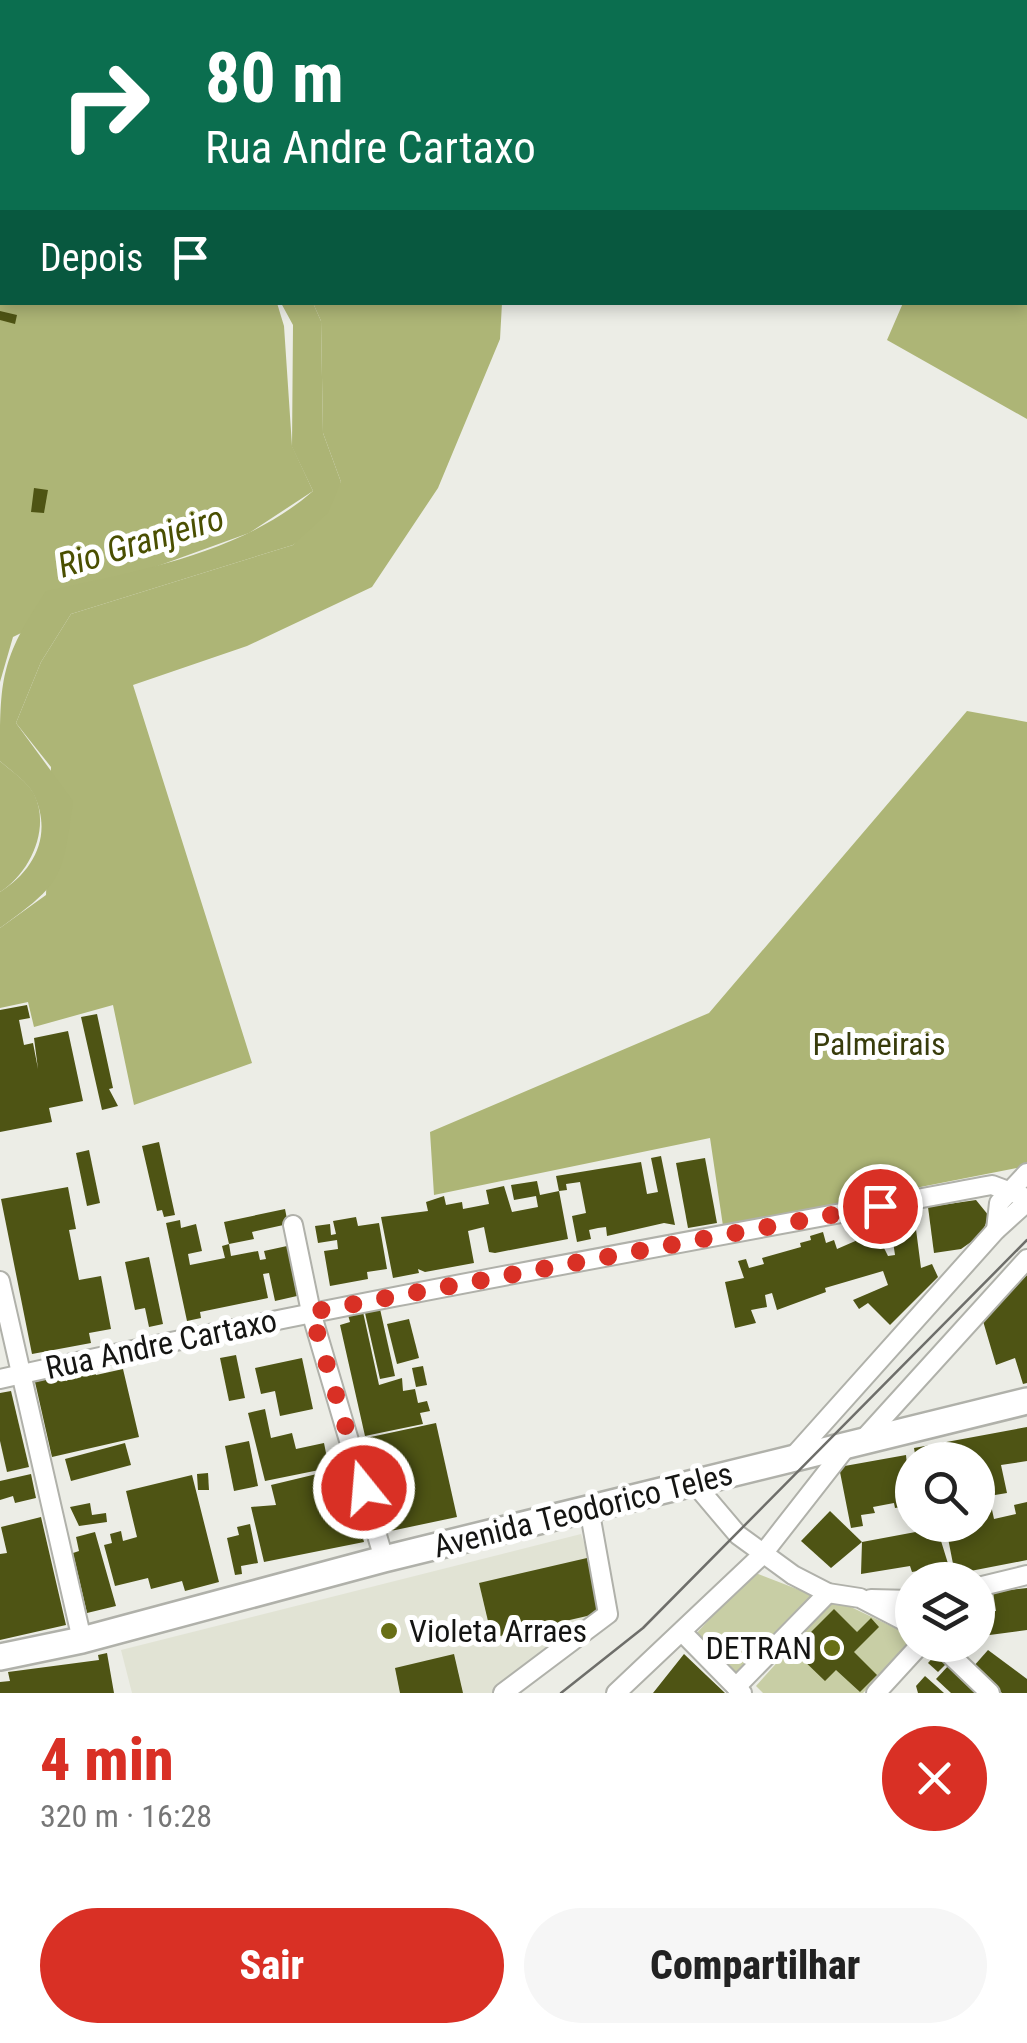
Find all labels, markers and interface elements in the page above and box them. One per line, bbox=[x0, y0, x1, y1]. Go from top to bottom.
text: 80 m bbox=[205, 37, 344, 119]
icon: right bbox=[40, 40, 170, 170]
text: Rua Andre Cartaxo bbox=[205, 121, 536, 174]
icon: arrive bbox=[163, 230, 218, 285]
text: Depois bbox=[40, 236, 143, 280]
water label: Rio Granjeiro bbox=[53, 497, 229, 587]
park label: Palmeirais bbox=[812, 1025, 946, 1063]
pin bbox=[838, 1164, 923, 1249]
icon: arrive bbox=[853, 1179, 908, 1234]
street label: Rua Andre Cartaxo bbox=[42, 1301, 280, 1387]
position arrow bbox=[312, 1436, 416, 1540]
map controls bbox=[895, 1442, 995, 1662]
button: search bbox=[895, 1442, 995, 1542]
street label: Avenida Teodorico Teles bbox=[430, 1454, 736, 1566]
button: layers bbox=[895, 1562, 995, 1662]
place label: Violeta Arraes bbox=[409, 1612, 587, 1650]
marker: Violeta Arraes bbox=[378, 1620, 400, 1642]
place label: DETRAN bbox=[706, 1629, 812, 1667]
marker: DETRAN bbox=[821, 1637, 843, 1659]
text: 4 min bbox=[40, 1724, 174, 1795]
button: close bbox=[882, 1726, 987, 1831]
text: 320 m · 16:28 bbox=[40, 1797, 212, 1835]
button: Sair bbox=[40, 1908, 504, 2023]
button: Compartilhar bbox=[524, 1908, 987, 2023]

